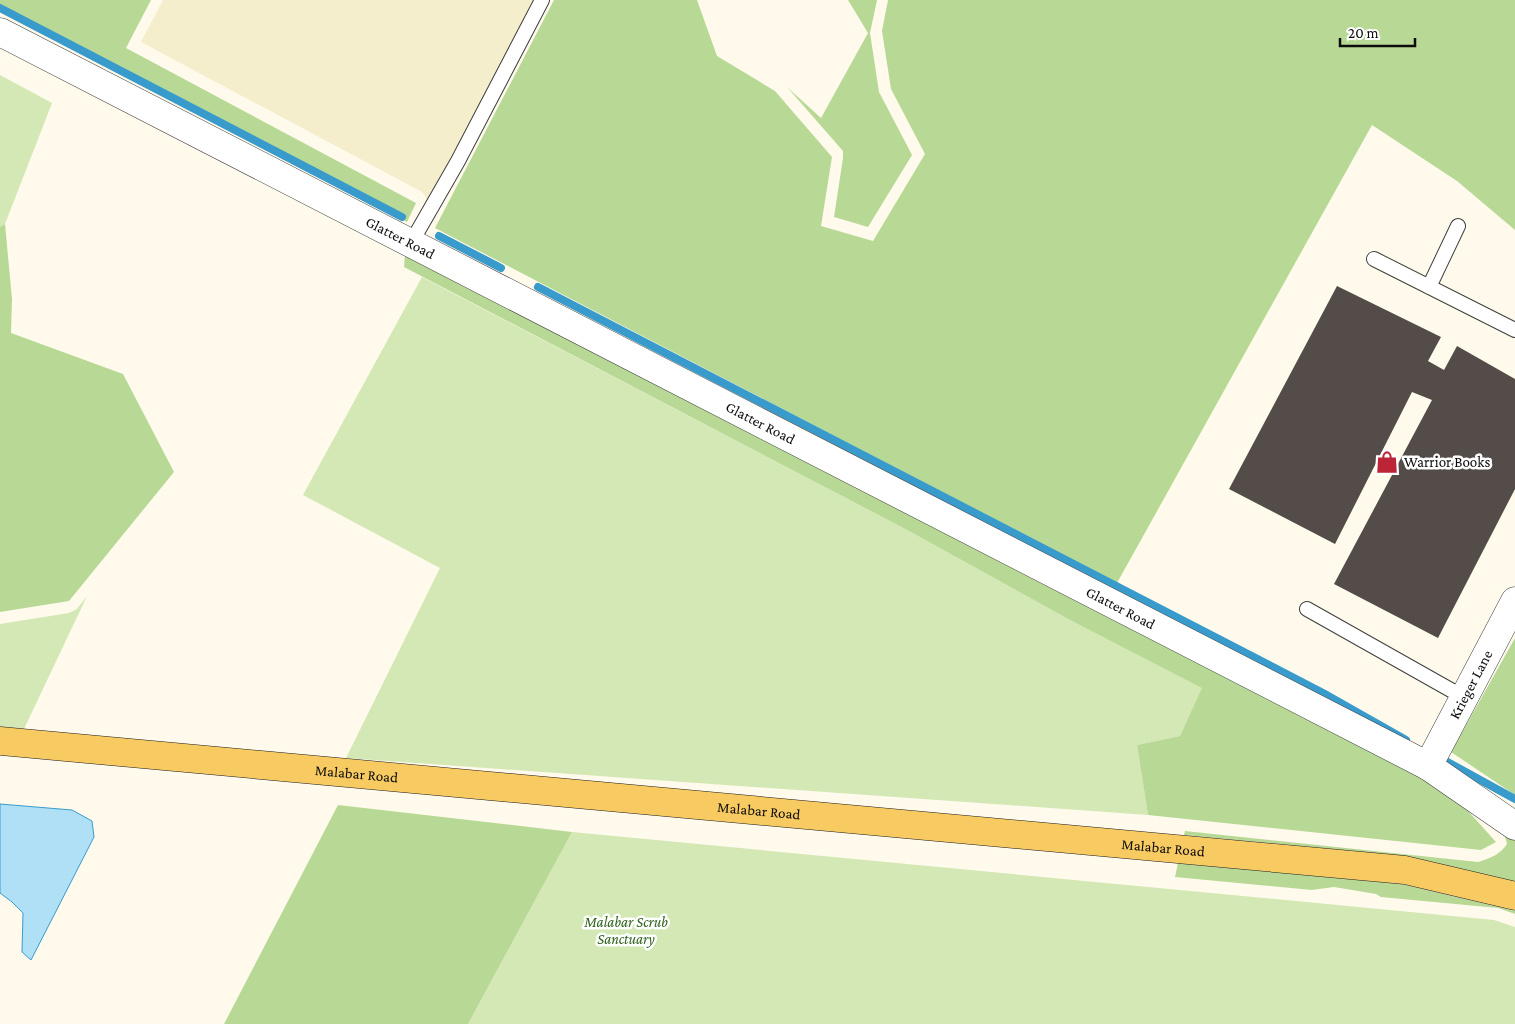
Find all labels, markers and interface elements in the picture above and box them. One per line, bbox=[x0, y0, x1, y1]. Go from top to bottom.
scale bar bbox=[1340, 15, 1415, 47]
text: 20 m bbox=[1348, 25, 1379, 41]
street label: Glatter Road bbox=[363, 213, 438, 262]
street label: Glatter Road bbox=[723, 399, 798, 447]
shop icon: Warrior Books bbox=[1374, 449, 1400, 475]
place label: Warrior Books bbox=[1404, 454, 1490, 470]
street label: Glatter Road bbox=[1083, 584, 1158, 632]
street label: Krieger Lane bbox=[1446, 647, 1496, 722]
street label: Malabar Road bbox=[314, 762, 399, 786]
street label: Malabar Road bbox=[716, 799, 801, 822]
street label: Malabar Road bbox=[1121, 836, 1206, 860]
park label: Malabar Scrub Sanctuary bbox=[583, 914, 668, 948]

